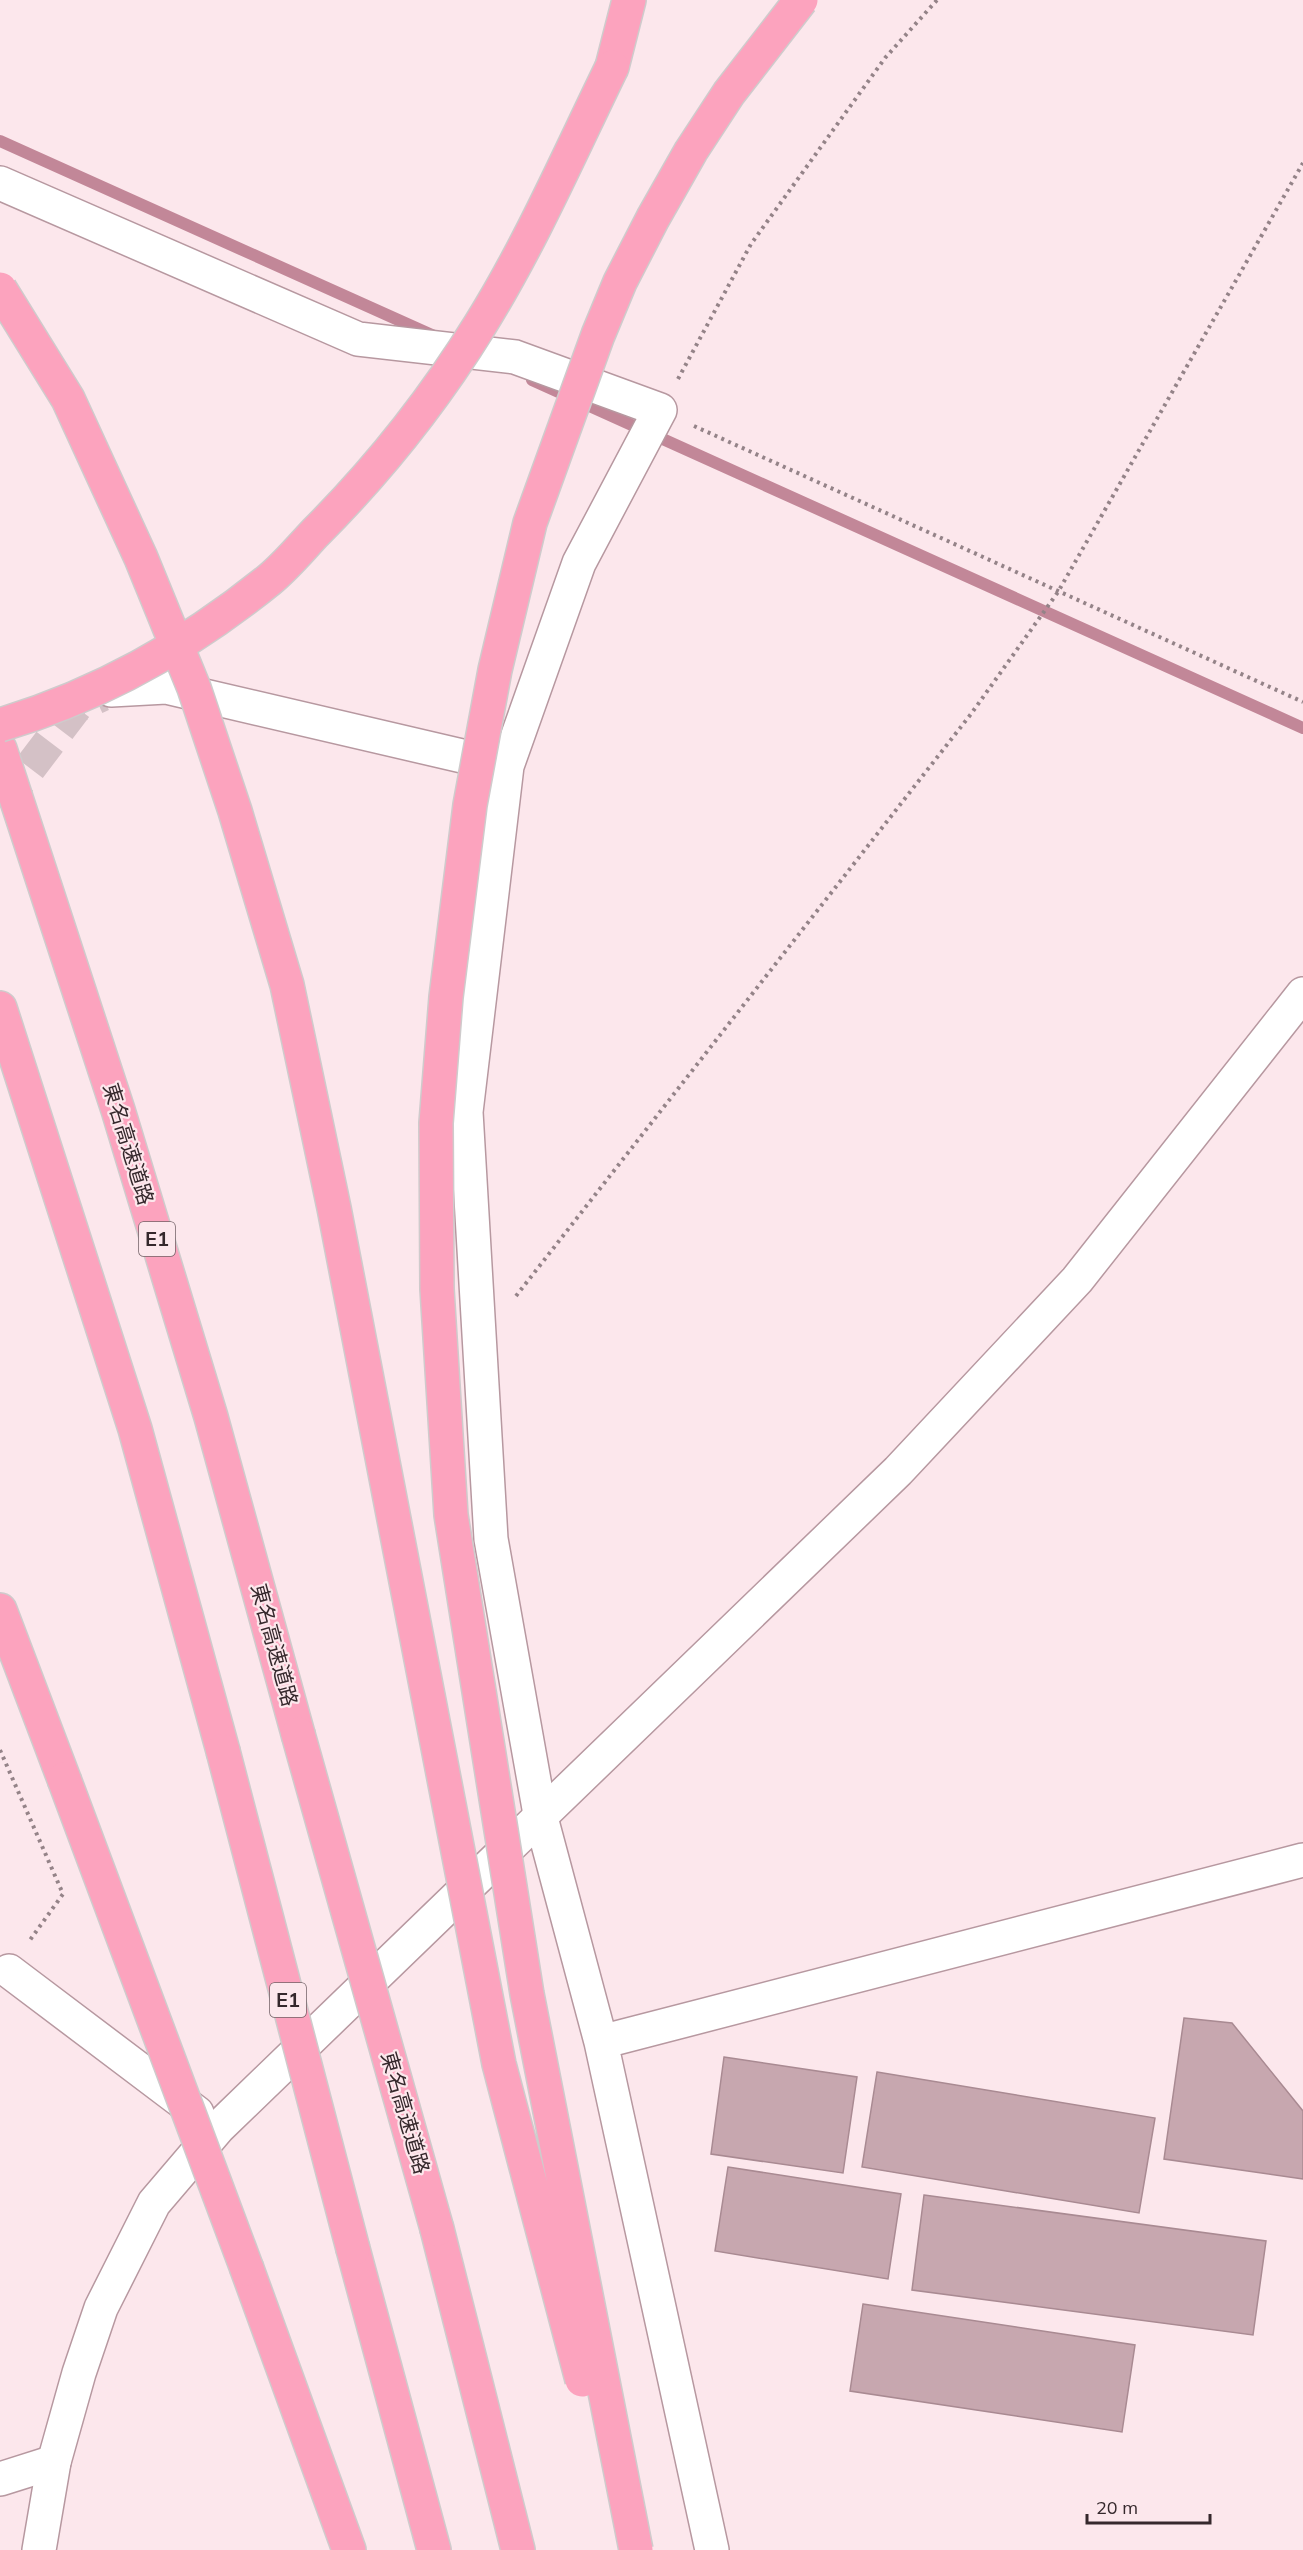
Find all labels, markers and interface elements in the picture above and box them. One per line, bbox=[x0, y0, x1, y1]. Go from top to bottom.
street label: 東名高速道路 bbox=[98, 1080, 160, 1208]
road number: E1 bbox=[139, 1222, 175, 1256]
street label: 東名高速道路 bbox=[246, 1581, 304, 1709]
road number: E1 bbox=[270, 1983, 306, 2017]
street label: 東名高速道路 bbox=[376, 2049, 436, 2177]
scale bar bbox=[1087, 2487, 1210, 2525]
text: 20 m bbox=[1096, 2496, 1138, 2519]

